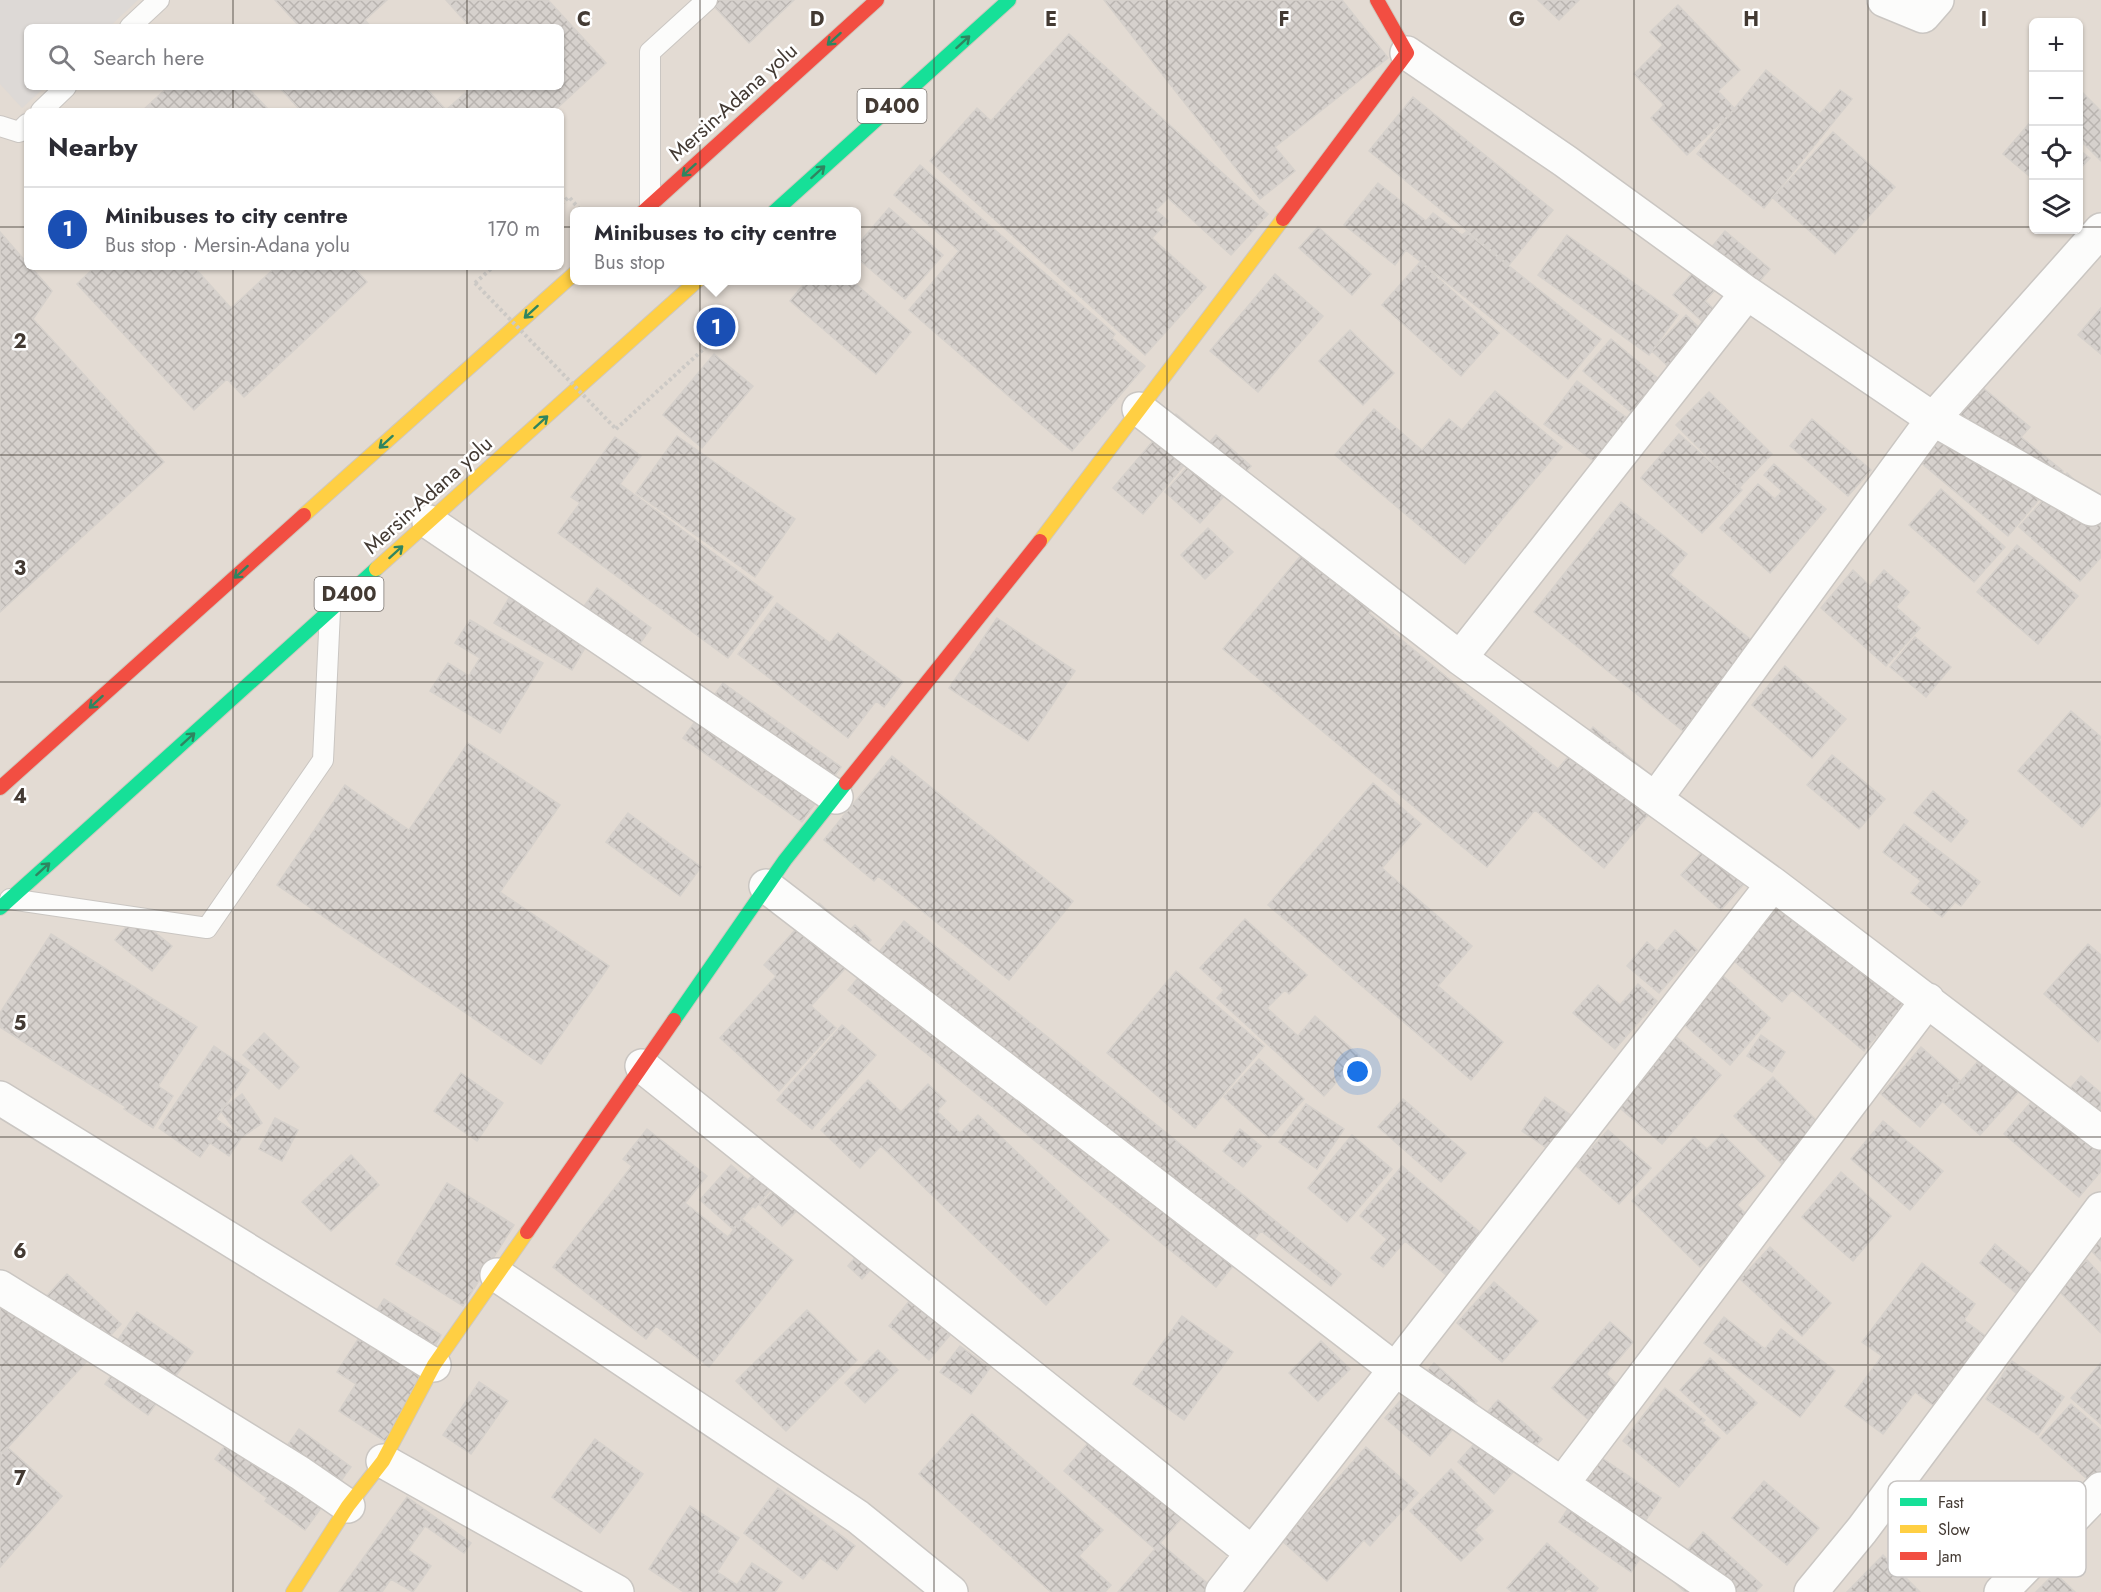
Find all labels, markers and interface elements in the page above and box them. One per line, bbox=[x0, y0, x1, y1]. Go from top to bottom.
text: C bbox=[577, 5, 591, 34]
text: D bbox=[810, 5, 824, 34]
text: E bbox=[1045, 5, 1057, 34]
text: F bbox=[1278, 5, 1290, 34]
text: G bbox=[1509, 5, 1525, 34]
text: H bbox=[1743, 5, 1759, 34]
text: I bbox=[1981, 5, 1987, 34]
map controls bbox=[2029, 18, 2083, 234]
button: + bbox=[2029, 18, 2083, 72]
search box bbox=[24, 24, 564, 90]
one-way arrow bbox=[827, 32, 842, 46]
one-way arrow bbox=[955, 35, 970, 49]
street label: Mersin-Adana yolu bbox=[662, 36, 804, 168]
icon: search bbox=[45, 41, 78, 74]
text: Search here bbox=[93, 41, 204, 73]
button: − bbox=[2029, 72, 2083, 126]
road number: D400 bbox=[858, 89, 926, 123]
button: locate bbox=[2029, 126, 2083, 180]
text: Nearby bbox=[48, 128, 137, 166]
one-way arrow bbox=[682, 163, 697, 177]
one-way arrow bbox=[810, 165, 825, 179]
button: layers bbox=[2029, 180, 2083, 234]
text: Minibuses to city centre bbox=[105, 199, 348, 231]
popup bbox=[570, 207, 861, 285]
text: 1 bbox=[62, 215, 73, 244]
text: 170 m bbox=[487, 215, 540, 244]
text: Minibuses to city centre bbox=[594, 216, 837, 248]
text: Bus stop · Mersin-Adana yolu bbox=[105, 231, 350, 260]
text: Bus stop bbox=[594, 248, 665, 277]
pin: 1 bbox=[696, 304, 736, 350]
one-way arrow bbox=[524, 305, 539, 319]
text: 2 bbox=[13, 327, 27, 356]
one-way arrow bbox=[533, 415, 548, 429]
street label: Mersin-Adana yolu bbox=[357, 429, 499, 561]
one-way arrow bbox=[379, 435, 394, 449]
one-way arrow bbox=[388, 545, 403, 559]
text: 3 bbox=[14, 554, 26, 583]
one-way arrow bbox=[234, 565, 249, 579]
road number: D400 bbox=[314, 577, 384, 611]
one-way arrow bbox=[89, 695, 104, 709]
one-way arrow bbox=[181, 732, 196, 746]
text: 4 bbox=[13, 782, 27, 811]
one-way arrow bbox=[36, 862, 51, 876]
text: 5 bbox=[14, 1009, 27, 1038]
your location bbox=[1343, 1057, 1372, 1086]
text: 6 bbox=[13, 1237, 27, 1266]
text: 7 bbox=[14, 1464, 27, 1493]
legend bbox=[1888, 1481, 2086, 1577]
text: Fast bbox=[1938, 1491, 1964, 1514]
text: Slow bbox=[1938, 1518, 1970, 1541]
text: Jam bbox=[1936, 1545, 1962, 1568]

